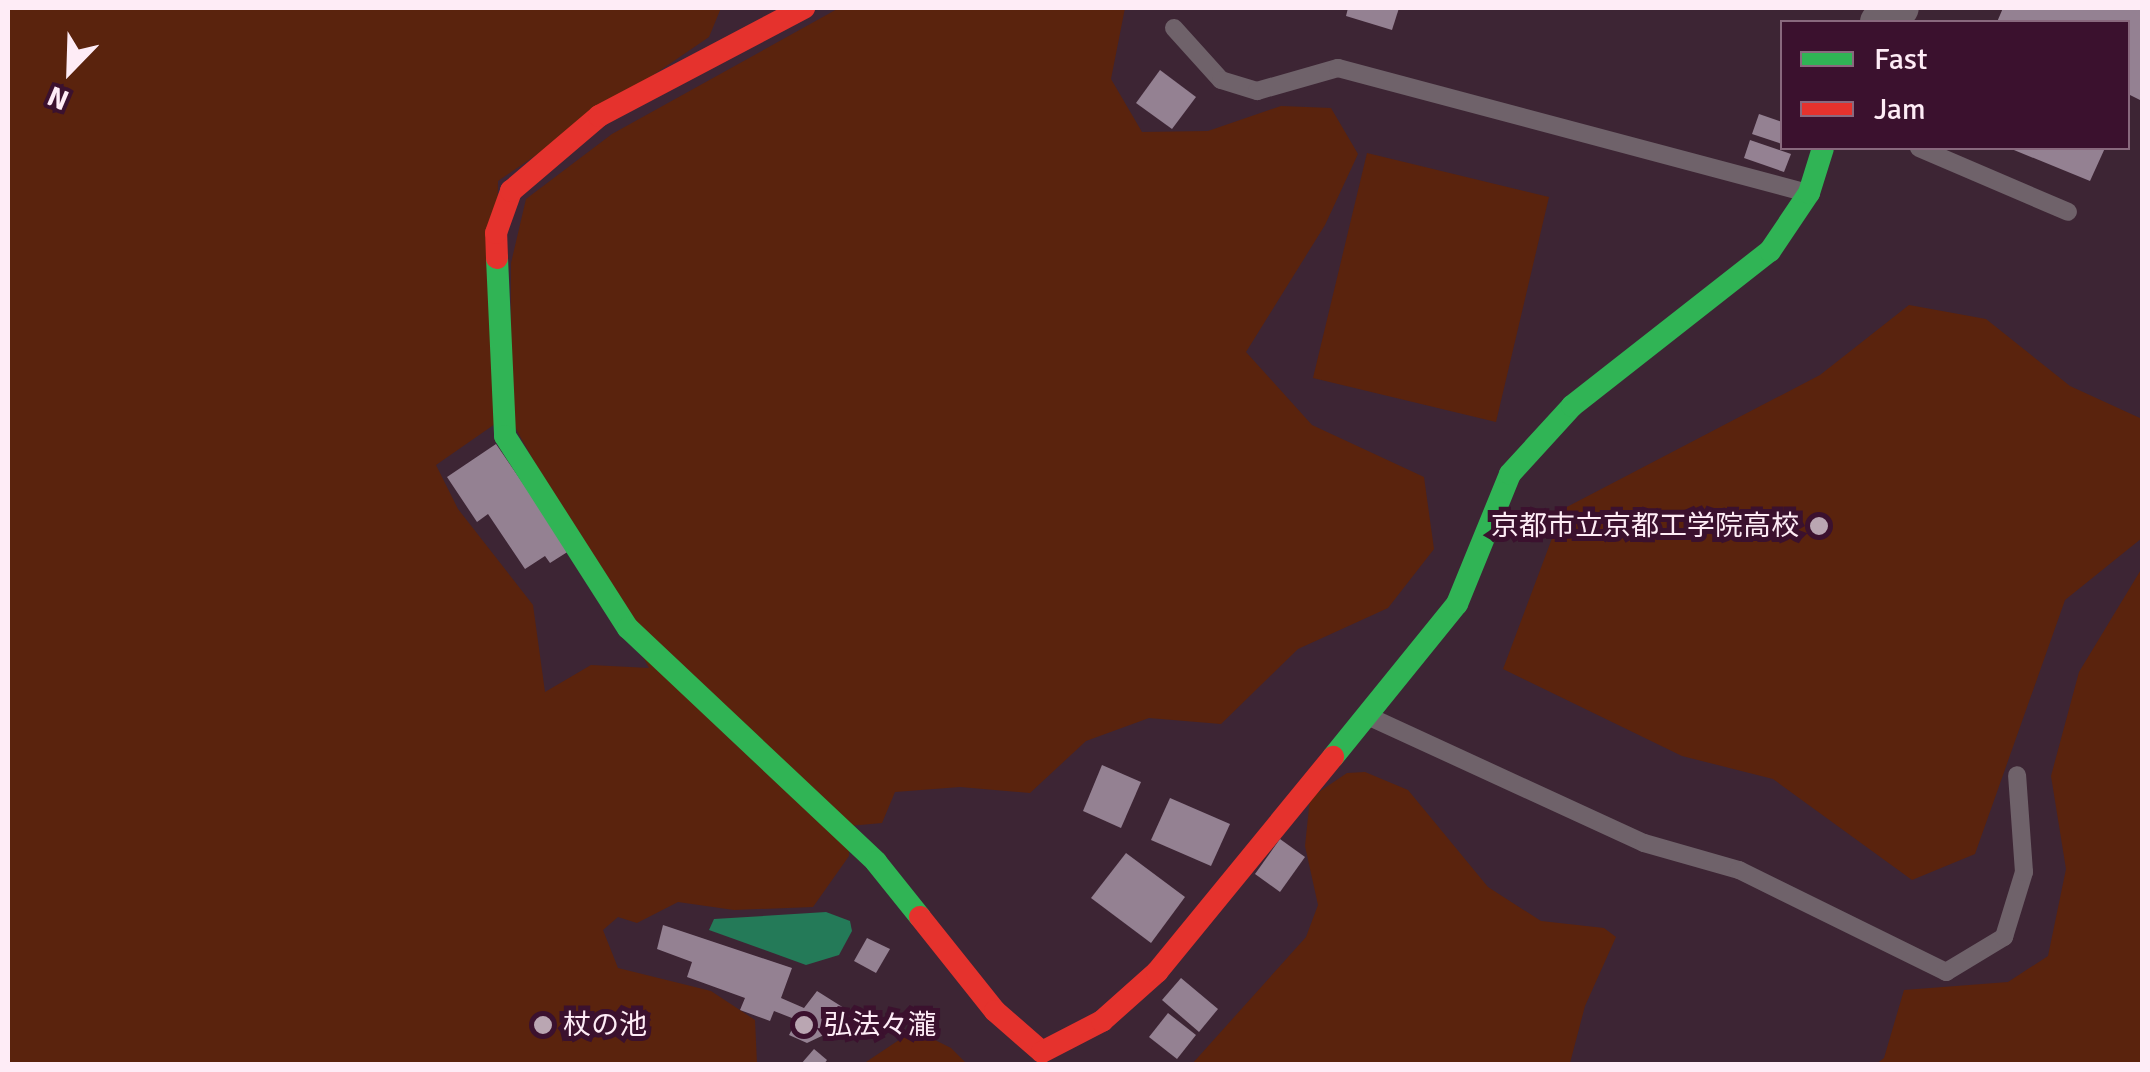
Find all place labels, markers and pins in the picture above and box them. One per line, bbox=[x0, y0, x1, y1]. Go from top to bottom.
place label: 京都市立京都工学院高校 bbox=[1491, 509, 1799, 543]
marker: 京都市立京都工学院高校 bbox=[1808, 515, 1830, 537]
place label: 杖の池 bbox=[563, 1008, 647, 1042]
place label: 弘法々瀧 bbox=[824, 1008, 936, 1042]
marker: 杖の池 bbox=[532, 1014, 554, 1036]
marker: 弘法々瀧 bbox=[793, 1014, 815, 1036]

